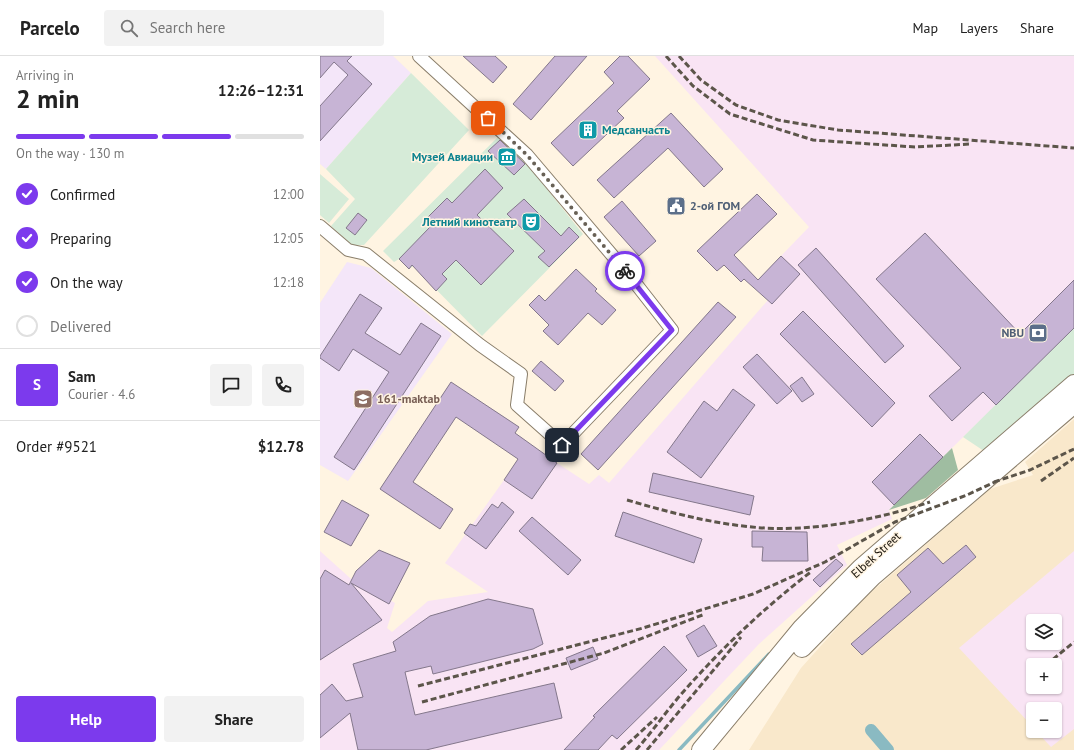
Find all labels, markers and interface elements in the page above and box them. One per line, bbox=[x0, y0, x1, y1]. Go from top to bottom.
search box bbox=[104, 10, 384, 46]
text: Parcelo bbox=[20, 16, 80, 40]
icon: search bbox=[118, 17, 140, 39]
text: Search here bbox=[150, 18, 225, 37]
text: Map bbox=[912, 19, 938, 37]
text: Layers bbox=[960, 19, 998, 37]
text: Share bbox=[1020, 19, 1054, 37]
text: Arriving in bbox=[16, 67, 74, 84]
text: 12:26–12:31 bbox=[218, 81, 304, 100]
text: 2 min bbox=[16, 82, 79, 115]
pin bbox=[471, 101, 505, 135]
icon: bag bbox=[477, 107, 499, 129]
building icon: Медсанчасть bbox=[577, 119, 599, 141]
place label: Медсанчасть bbox=[602, 122, 670, 137]
text: On the way · 130 m bbox=[16, 145, 124, 162]
museum icon: Музей Авиации bbox=[496, 146, 518, 168]
place label: Музей Авиации bbox=[412, 149, 493, 164]
icon: check bbox=[16, 183, 38, 205]
text: Confirmed bbox=[50, 185, 115, 204]
text: 12:00 bbox=[273, 186, 304, 203]
public building icon: 2-ой ГОМ bbox=[665, 195, 687, 217]
place label: 2-ой ГОМ bbox=[690, 198, 740, 213]
theatre icon: Летний кинотеатр bbox=[520, 211, 542, 233]
place label: Летний кинотеатр bbox=[421, 214, 518, 229]
icon: check bbox=[16, 227, 38, 249]
text: Preparing bbox=[50, 229, 112, 248]
text: 12:05 bbox=[273, 230, 304, 247]
courier bbox=[605, 251, 645, 291]
icon: bike bbox=[614, 260, 636, 282]
icon: check bbox=[16, 271, 38, 293]
text: On the way bbox=[50, 273, 123, 292]
text: 12:18 bbox=[273, 274, 304, 291]
text: Delivered bbox=[50, 317, 111, 336]
bank icon: NBU bbox=[1027, 322, 1049, 344]
place label: NBU bbox=[1001, 325, 1024, 340]
button: chat bbox=[210, 364, 252, 406]
button: phone bbox=[262, 364, 304, 406]
text: Sam bbox=[68, 367, 95, 386]
text: S bbox=[33, 375, 41, 394]
text: Courier · 4.6 bbox=[68, 386, 135, 403]
school or university icon: 161-maktab bbox=[352, 388, 374, 410]
place label: 161-maktab bbox=[377, 391, 440, 406]
pin bbox=[545, 428, 579, 462]
icon: home bbox=[551, 434, 573, 456]
text: Order #9521 bbox=[16, 437, 97, 456]
text: $12.78 bbox=[258, 437, 304, 456]
street label: Elbek Street bbox=[848, 528, 904, 581]
map controls bbox=[1026, 614, 1062, 738]
button: layers bbox=[1026, 614, 1062, 650]
button: + bbox=[1026, 658, 1062, 694]
button: Help bbox=[16, 696, 156, 742]
button: Share bbox=[164, 696, 304, 742]
button: − bbox=[1026, 702, 1062, 738]

